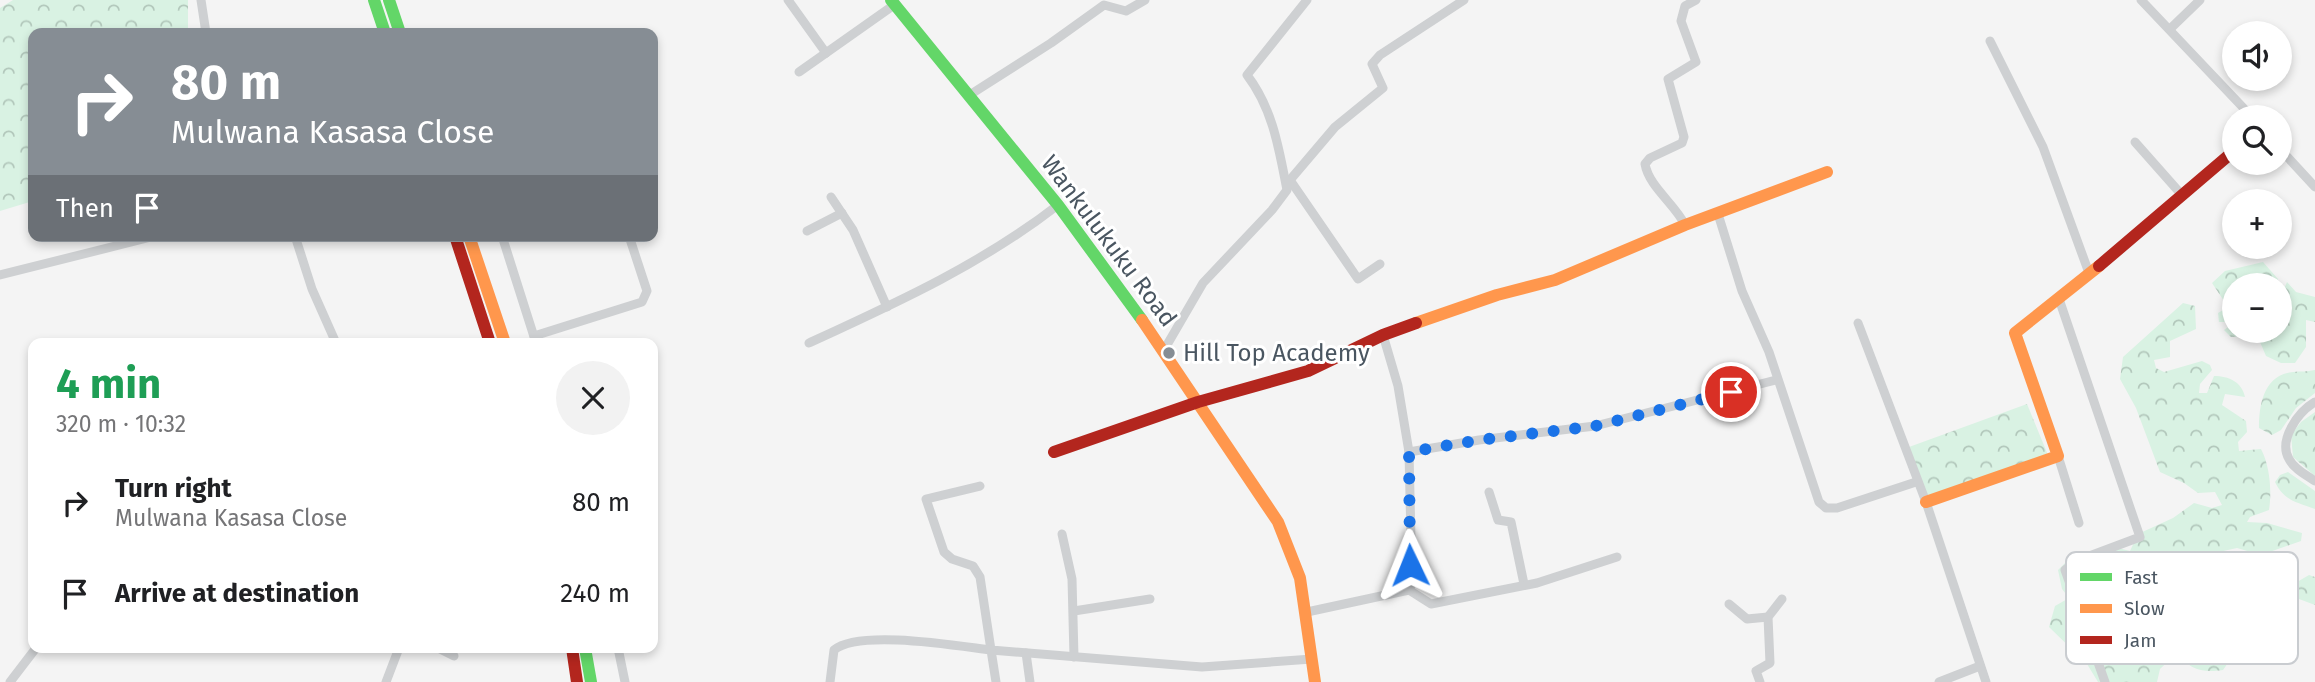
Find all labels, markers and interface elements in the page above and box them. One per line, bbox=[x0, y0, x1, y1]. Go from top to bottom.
map controls bbox=[2222, 21, 2292, 343]
button: sound bbox=[2222, 21, 2292, 91]
text: 80 m bbox=[171, 53, 281, 112]
icon: right bbox=[56, 56, 147, 147]
button: search bbox=[2222, 105, 2292, 175]
text: Mulwana Kasasa Close bbox=[171, 113, 494, 151]
street label: Wankulukuku Road bbox=[1035, 150, 1183, 332]
icon: arrive bbox=[128, 189, 166, 227]
button: + bbox=[2222, 189, 2292, 259]
text: Then bbox=[56, 193, 114, 224]
button: − bbox=[2222, 273, 2292, 343]
place label: Hill Top Academy bbox=[1183, 339, 1370, 367]
marker: Hill Top Academy bbox=[1161, 345, 1177, 361]
text: 4 min bbox=[56, 359, 161, 409]
button: close bbox=[556, 361, 630, 435]
pin bbox=[1701, 362, 1761, 422]
icon: arrive bbox=[1712, 373, 1750, 411]
text: 320 m · 10:32 bbox=[56, 410, 186, 438]
text: Turn right bbox=[115, 473, 232, 504]
icon: right bbox=[56, 484, 94, 522]
text: 80 m bbox=[572, 487, 630, 518]
text: Mulwana Kasasa Close bbox=[115, 504, 347, 532]
position arrow bbox=[1373, 528, 1447, 602]
legend bbox=[2066, 552, 2298, 664]
text: Fast bbox=[2124, 566, 2158, 589]
icon: arrive bbox=[56, 575, 94, 613]
text: Arrive at destination bbox=[115, 578, 359, 609]
text: 240 m bbox=[560, 578, 630, 609]
text: Slow bbox=[2124, 597, 2165, 620]
text: Jam bbox=[2124, 629, 2156, 652]

